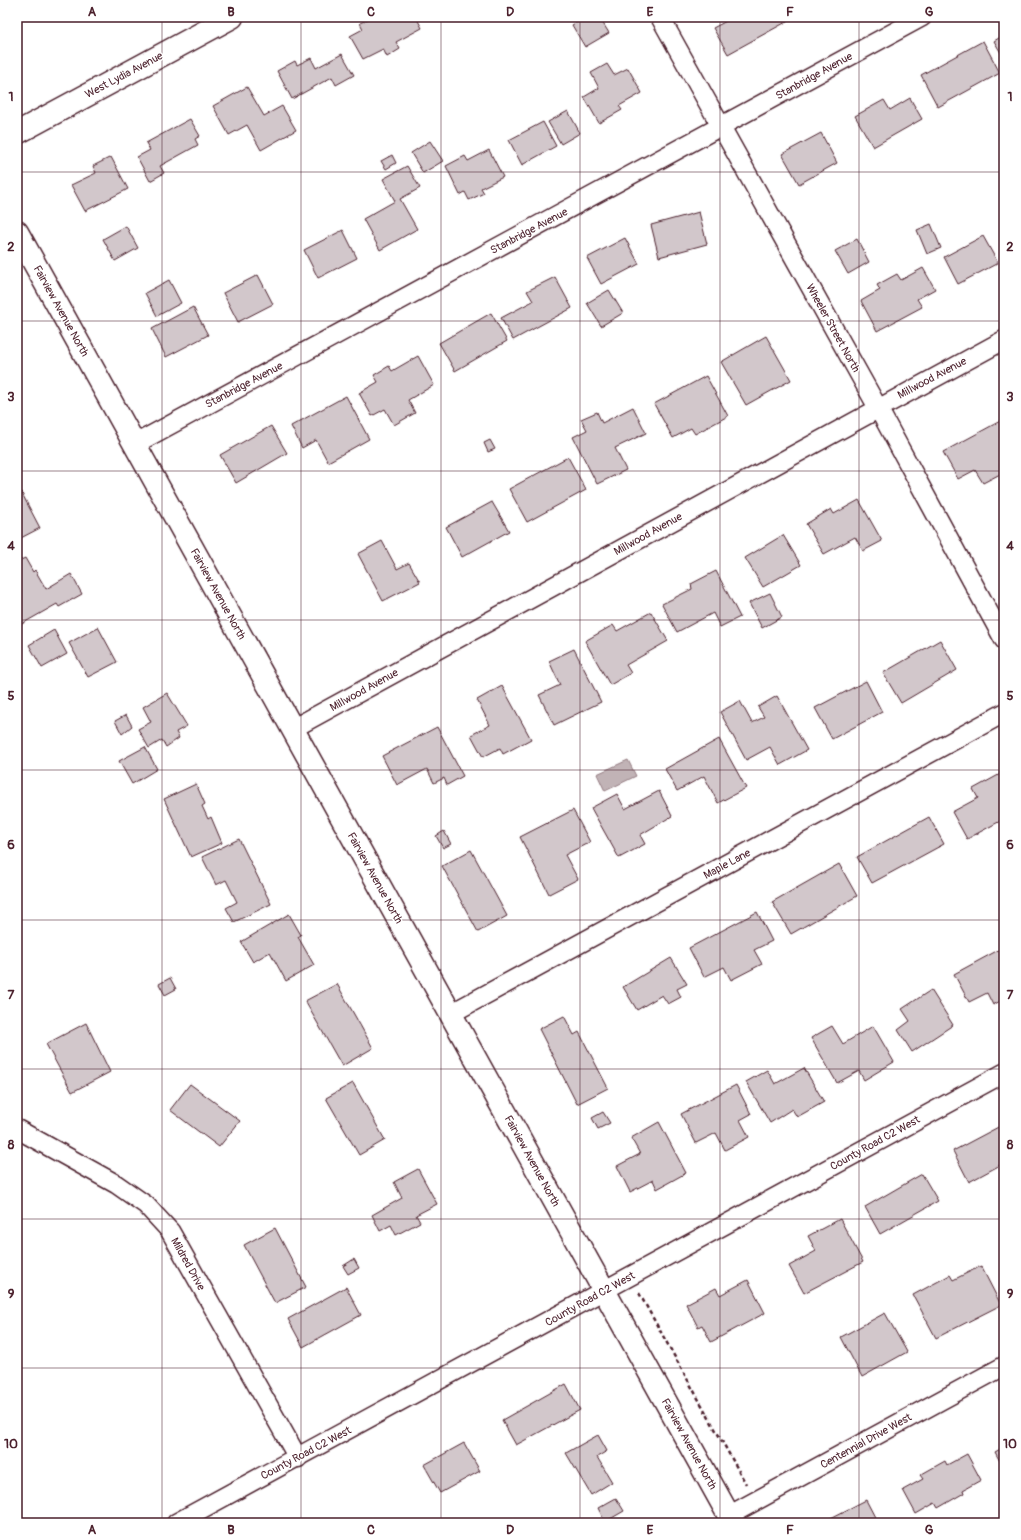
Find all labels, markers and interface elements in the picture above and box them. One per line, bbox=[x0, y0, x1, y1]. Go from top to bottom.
text: A bbox=[88, 4, 97, 20]
text: B bbox=[227, 4, 235, 20]
text: C bbox=[367, 4, 375, 20]
text: D bbox=[506, 4, 514, 20]
text: E bbox=[647, 4, 654, 20]
text: F bbox=[786, 4, 794, 20]
text: G bbox=[925, 4, 934, 20]
street label: West Lydia Avenue bbox=[83, 49, 166, 101]
street label: Stanbridge Avenue bbox=[773, 49, 855, 102]
text: 1 bbox=[8, 89, 14, 105]
text: 1 bbox=[1007, 89, 1013, 105]
street label: Stanbridge Avenue bbox=[488, 205, 570, 257]
text: 2 bbox=[7, 239, 15, 255]
text: 2 bbox=[1006, 239, 1014, 255]
street label: Fairview Avenue North bbox=[31, 263, 91, 359]
street label: Wheeler Street North bbox=[803, 282, 863, 374]
street label: Millwood Avenue bbox=[895, 354, 969, 402]
street label: Stanbridge Avenue bbox=[203, 359, 285, 411]
text: 3 bbox=[7, 389, 15, 405]
text: 3 bbox=[1006, 389, 1014, 405]
street label: Millwood Avenue bbox=[612, 510, 685, 558]
text: 4 bbox=[7, 538, 15, 554]
text: 4 bbox=[1006, 538, 1014, 554]
street label: Fairview Avenue North bbox=[188, 546, 248, 642]
street label: Millwood Avenue bbox=[328, 666, 401, 714]
text: 5 bbox=[7, 688, 15, 704]
text: 5 bbox=[1006, 688, 1014, 704]
street label: Fairview Avenue North bbox=[345, 830, 405, 926]
text: 6 bbox=[7, 837, 15, 853]
text: 6 bbox=[1006, 837, 1014, 853]
street label: Maple Lane bbox=[701, 846, 753, 882]
text: 7 bbox=[8, 987, 15, 1003]
text: 7 bbox=[1007, 987, 1014, 1003]
street label: Fairview Avenue North bbox=[502, 1113, 562, 1209]
street label: County Road C2 West bbox=[828, 1113, 923, 1173]
text: 8 bbox=[8, 1137, 15, 1153]
text: 8 bbox=[1007, 1137, 1014, 1153]
street label: Mildred Drive bbox=[168, 1235, 208, 1293]
street label: County Road C2 West bbox=[543, 1269, 638, 1329]
text: 9 bbox=[8, 1286, 15, 1302]
text: 9 bbox=[1007, 1286, 1014, 1302]
street label: Fairview Avenue North bbox=[659, 1396, 719, 1492]
street label: Centennial Drive West bbox=[818, 1410, 914, 1471]
street label: County Road C2 West bbox=[259, 1423, 354, 1482]
text: 10 bbox=[4, 1436, 18, 1452]
text: 10 bbox=[1003, 1436, 1017, 1452]
text: A bbox=[88, 1522, 97, 1538]
text: B bbox=[227, 1522, 235, 1538]
text: C bbox=[367, 1522, 375, 1538]
text: D bbox=[506, 1522, 514, 1538]
text: E bbox=[647, 1522, 654, 1538]
text: F bbox=[786, 1522, 794, 1538]
text: G bbox=[925, 1522, 934, 1538]

